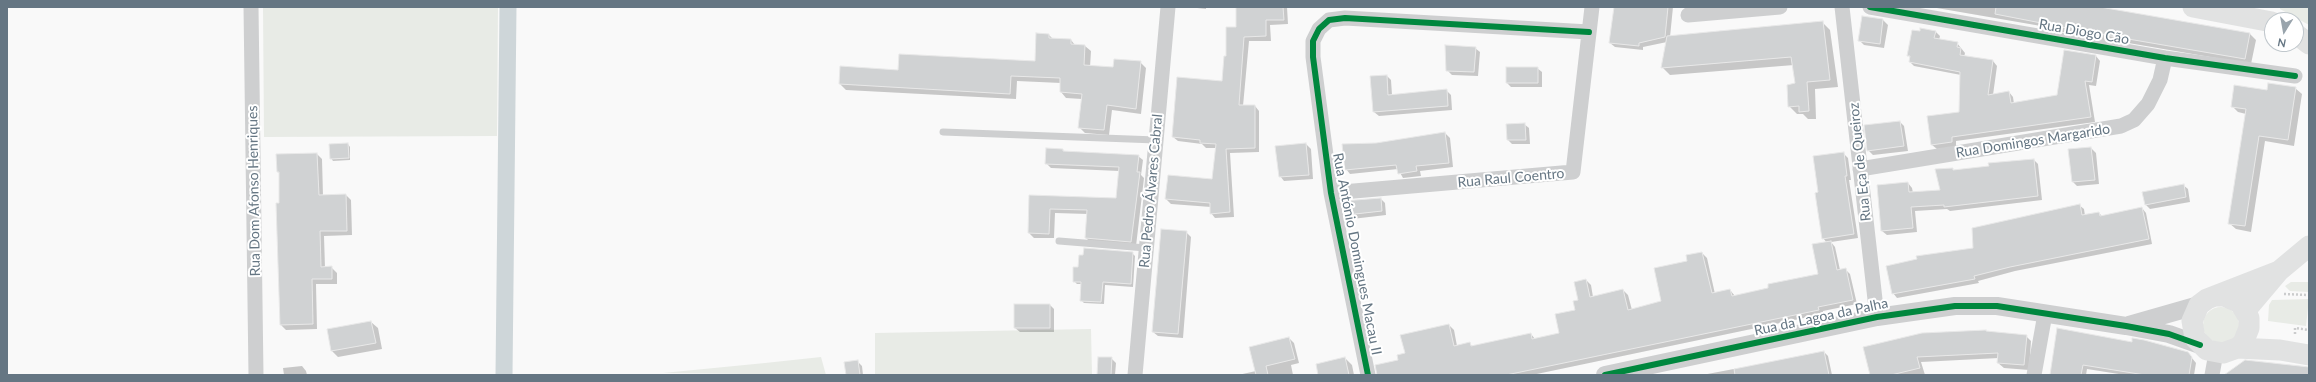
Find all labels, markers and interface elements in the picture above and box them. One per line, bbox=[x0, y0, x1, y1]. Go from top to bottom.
north arrow bbox=[2264, 12, 2304, 52]
street label: Rua Diogo Cão bbox=[2037, 16, 2131, 48]
text: N bbox=[2276, 36, 2287, 50]
street label: Rua Eça de Queiroz bbox=[1845, 102, 1875, 222]
street label: Rua Dom Afonso Henriques bbox=[244, 105, 264, 277]
street label: Rua Pedro Álvares Cabral bbox=[1136, 113, 1166, 269]
street label: Rua Domingos Margarido bbox=[1955, 121, 2111, 161]
street label: Rua António Domingues Macau II bbox=[1329, 152, 1385, 356]
street label: Rua Raul Coentro bbox=[1457, 165, 1565, 191]
street label: Rua da Lagoa da Palha bbox=[1752, 295, 1890, 339]

